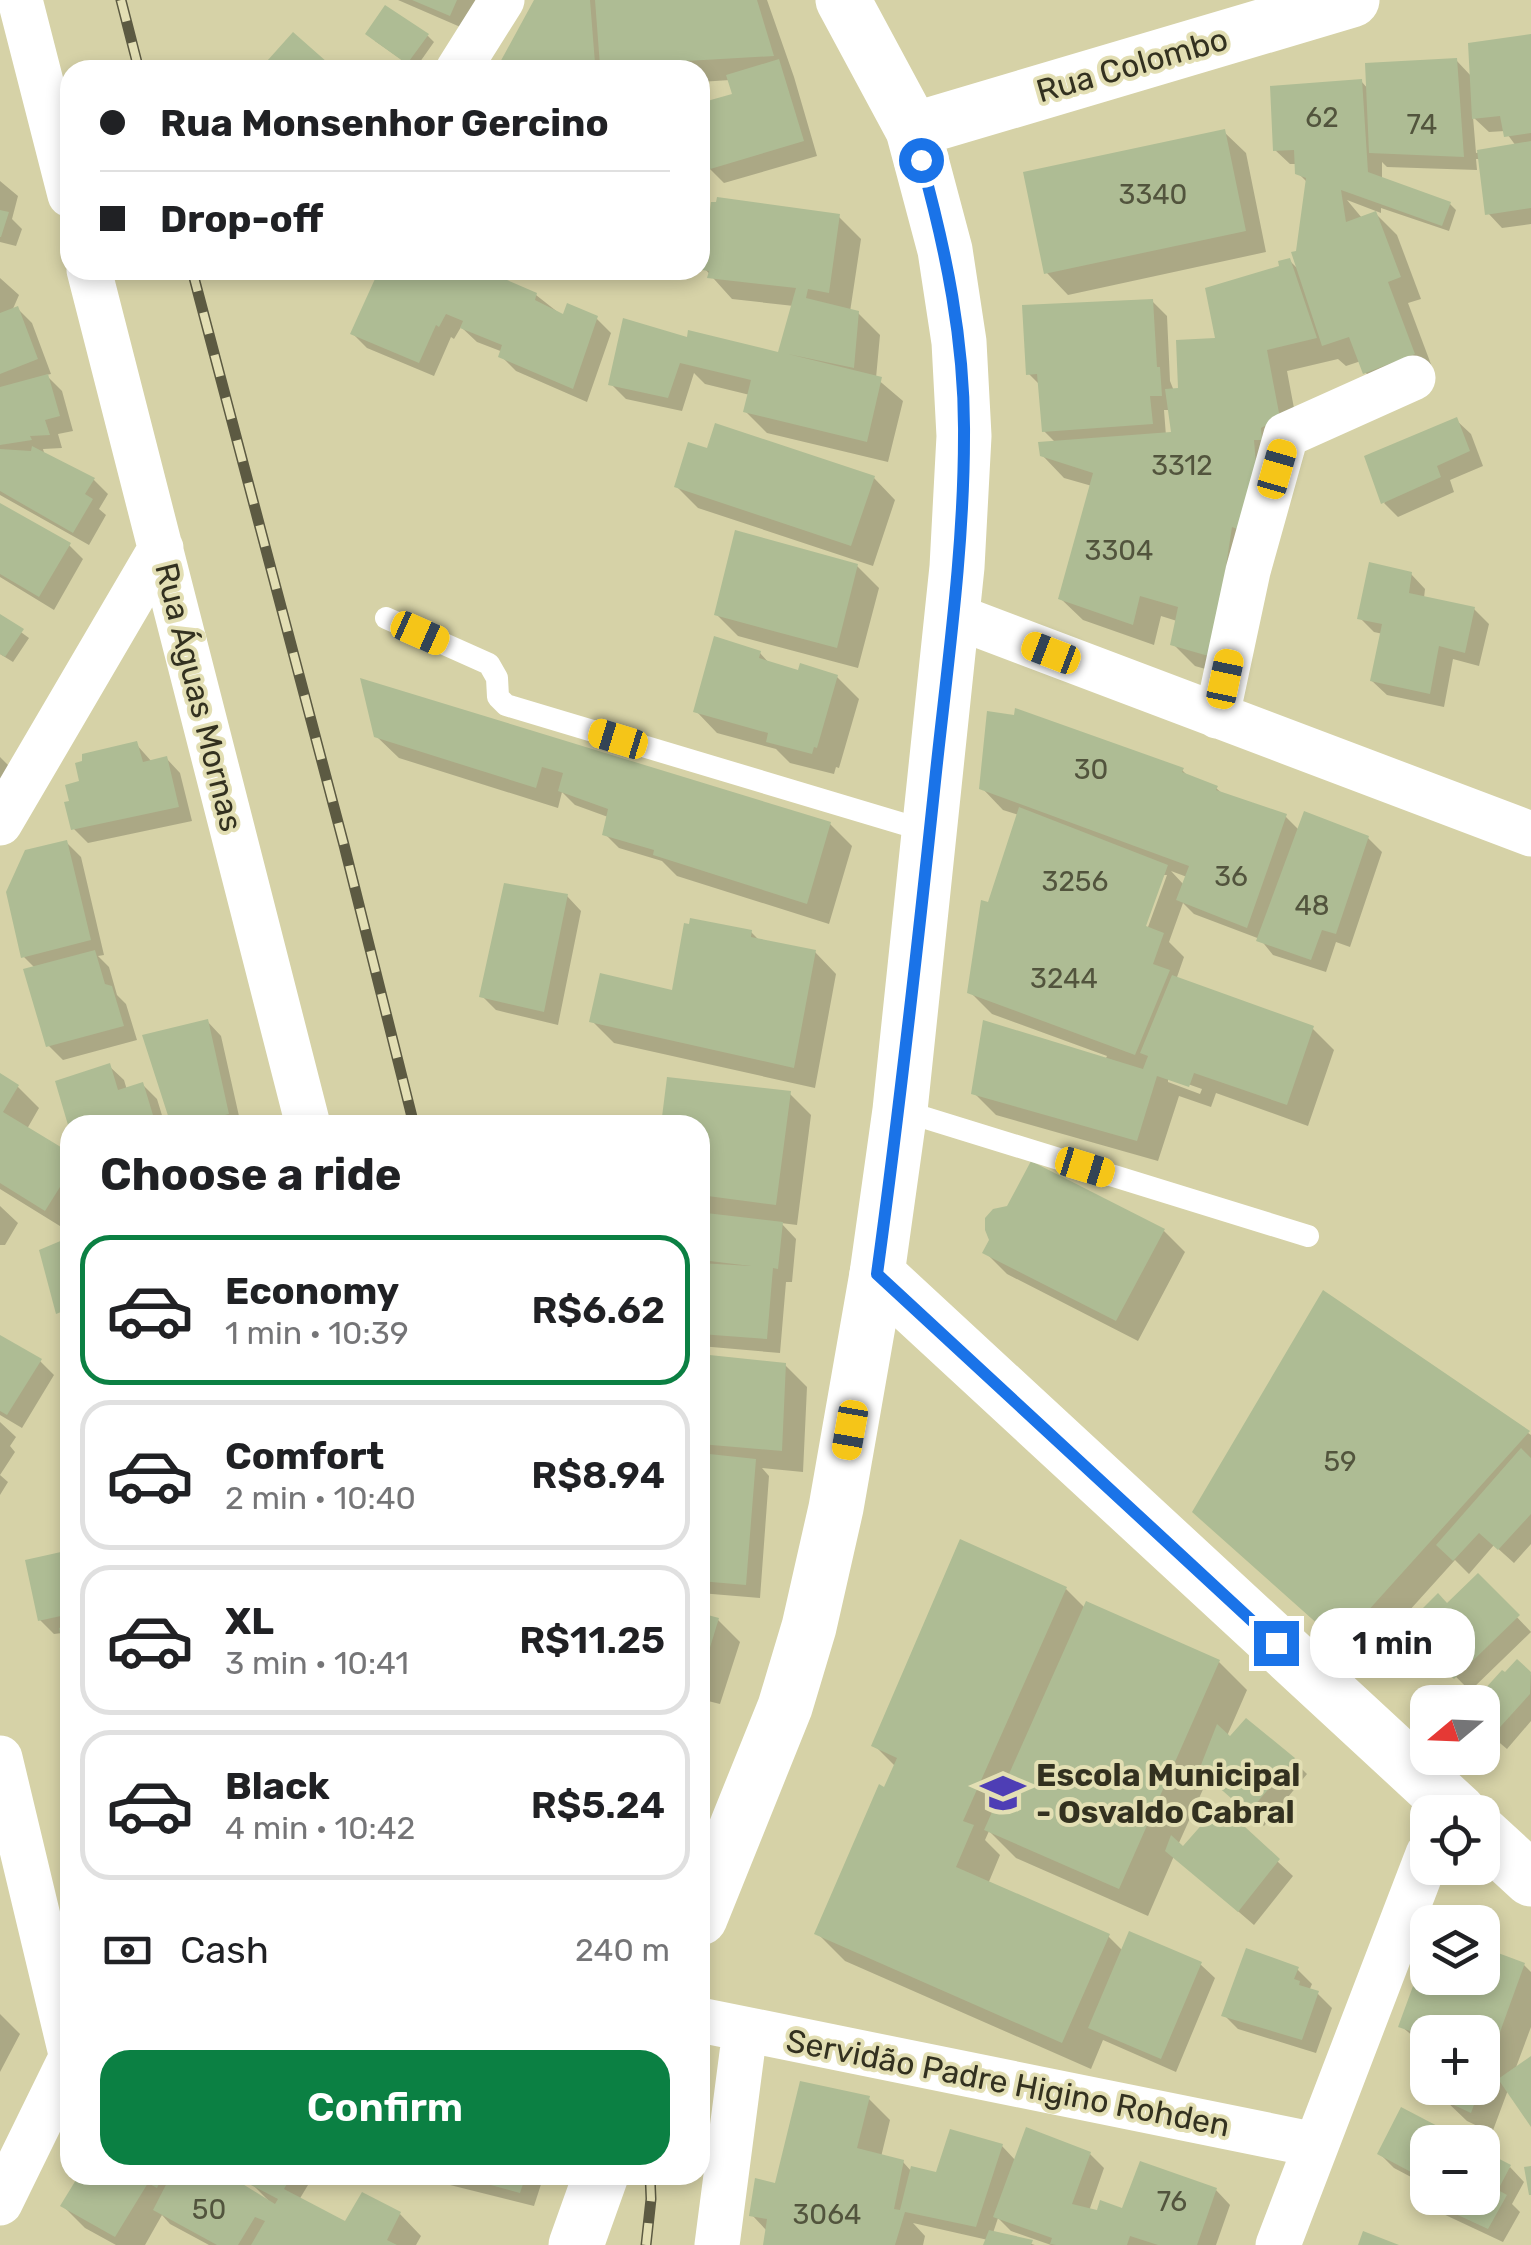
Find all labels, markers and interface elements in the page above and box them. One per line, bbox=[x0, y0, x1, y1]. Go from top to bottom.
street label: Rua Colombo bbox=[1032, 20, 1232, 110]
text: Rua Monsenhor Gercino bbox=[160, 100, 609, 146]
house number: 62 bbox=[1305, 101, 1339, 134]
house number: 74 bbox=[1407, 108, 1437, 141]
route start bbox=[899, 138, 944, 183]
house number: 3340 bbox=[1119, 178, 1187, 211]
text: Drop-off bbox=[160, 196, 323, 242]
car bbox=[1254, 436, 1300, 502]
house number: 3312 bbox=[1151, 449, 1213, 482]
house number: 3304 bbox=[1085, 534, 1153, 567]
street label: Rua Águas Mornas bbox=[147, 559, 251, 835]
car bbox=[386, 607, 454, 659]
car bbox=[1018, 628, 1084, 678]
car bbox=[1204, 647, 1246, 711]
car bbox=[585, 716, 651, 762]
house number: 30 bbox=[1074, 753, 1108, 786]
house number: 36 bbox=[1214, 860, 1248, 893]
house number: 3256 bbox=[1042, 865, 1108, 898]
house number: 48 bbox=[1294, 889, 1330, 922]
house number: 3244 bbox=[1030, 962, 1098, 995]
car bbox=[1052, 1144, 1118, 1190]
text: Choose a ride bbox=[100, 1148, 402, 1201]
icon: car bbox=[105, 1265, 195, 1355]
text: Economy bbox=[225, 1268, 399, 1314]
text: R$6.62 bbox=[531, 1287, 665, 1333]
text: 1 min · 10:39 bbox=[225, 1314, 409, 1352]
car bbox=[830, 1398, 870, 1462]
icon: car bbox=[105, 1430, 195, 1520]
text: Comfort bbox=[225, 1433, 384, 1479]
house number: 59 bbox=[1323, 1445, 1357, 1478]
text: R$8.94 bbox=[531, 1452, 665, 1498]
text: 2 min · 10:40 bbox=[225, 1479, 416, 1517]
icon: car bbox=[105, 1595, 195, 1685]
text: XL bbox=[225, 1598, 274, 1644]
callout: 1 min bbox=[1311, 1608, 1476, 1678]
text: R$11.25 bbox=[519, 1617, 665, 1663]
route end bbox=[1254, 1621, 1299, 1666]
text: 1 min bbox=[1352, 1624, 1433, 1662]
text: 3 min · 10:41 bbox=[225, 1644, 409, 1682]
north arrow bbox=[1410, 1685, 1500, 1775]
map controls bbox=[1410, 1685, 1500, 2215]
place label: Escola Municipal - Osvaldo Cabral bbox=[1036, 1756, 1300, 1831]
icon: car bbox=[105, 1760, 195, 1850]
text: Black bbox=[225, 1763, 330, 1809]
school or university icon: Escola Municipal - Osvaldo Cabral bbox=[979, 1769, 1027, 1817]
text: R$5.24 bbox=[531, 1782, 665, 1828]
button: locate bbox=[1410, 1795, 1500, 1885]
text: 4 min · 10:42 bbox=[225, 1809, 415, 1847]
button: layers bbox=[1410, 1905, 1500, 1995]
icon: cash bbox=[100, 1923, 155, 1978]
text: Cash bbox=[180, 1927, 269, 1973]
text: 240 m bbox=[575, 1931, 670, 1969]
button: + bbox=[1410, 2015, 1500, 2105]
street label: Servidão Padre Higino Rohden bbox=[783, 2021, 1233, 2145]
button: Confirm bbox=[100, 2050, 670, 2165]
button: − bbox=[1410, 2125, 1500, 2215]
house number: 76 bbox=[1157, 2185, 1187, 2218]
house number: 50 bbox=[192, 2193, 226, 2226]
house number: 3064 bbox=[793, 2198, 861, 2231]

